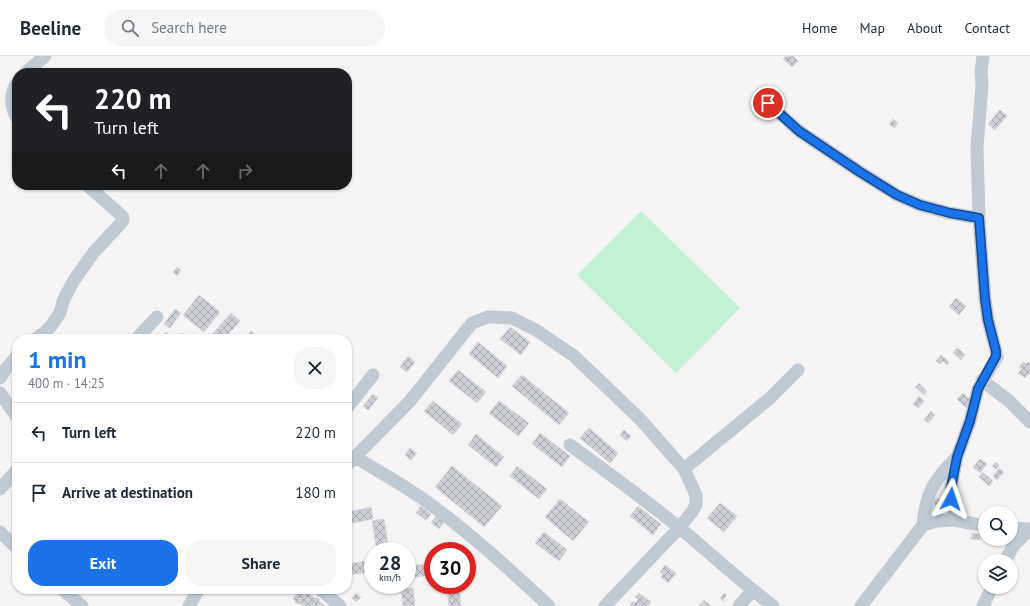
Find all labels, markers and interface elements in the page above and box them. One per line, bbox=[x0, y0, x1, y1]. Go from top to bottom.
search box bbox=[105, 10, 385, 46]
text: Beeline bbox=[20, 16, 81, 40]
icon: search bbox=[119, 17, 141, 39]
text: Search here bbox=[151, 18, 227, 37]
text: Home bbox=[802, 19, 837, 37]
text: Map bbox=[859, 19, 885, 37]
text: About bbox=[907, 19, 943, 37]
text: Contact bbox=[965, 19, 1010, 37]
text: 220 m bbox=[94, 80, 171, 117]
icon: left bbox=[28, 84, 80, 136]
pin bbox=[751, 86, 785, 120]
icon: arrive bbox=[757, 92, 779, 114]
text: Turn left bbox=[94, 116, 159, 139]
icon: left bbox=[108, 160, 130, 182]
icon: ahead bbox=[150, 160, 172, 182]
icon: ahead bbox=[192, 160, 214, 182]
icon: right bbox=[234, 160, 256, 182]
text: 1 min bbox=[28, 344, 87, 375]
button: close bbox=[294, 347, 336, 389]
text: 400 m · 14:25 bbox=[28, 375, 105, 392]
icon: left bbox=[28, 422, 50, 444]
text: Turn left bbox=[62, 423, 116, 442]
text: 220 m bbox=[295, 423, 336, 442]
position arrow bbox=[930, 478, 972, 520]
icon: arrive bbox=[28, 482, 50, 504]
text: Arrive at destination bbox=[62, 483, 193, 502]
text: 180 m bbox=[295, 483, 336, 502]
map controls bbox=[978, 506, 1018, 594]
button: search bbox=[978, 506, 1018, 546]
button: Exit bbox=[28, 540, 178, 586]
button: Share bbox=[186, 540, 336, 586]
speed limit sign: 30 bbox=[424, 542, 476, 594]
text: 28 bbox=[379, 550, 401, 576]
button: layers bbox=[978, 554, 1018, 594]
text: km/h bbox=[379, 571, 401, 584]

